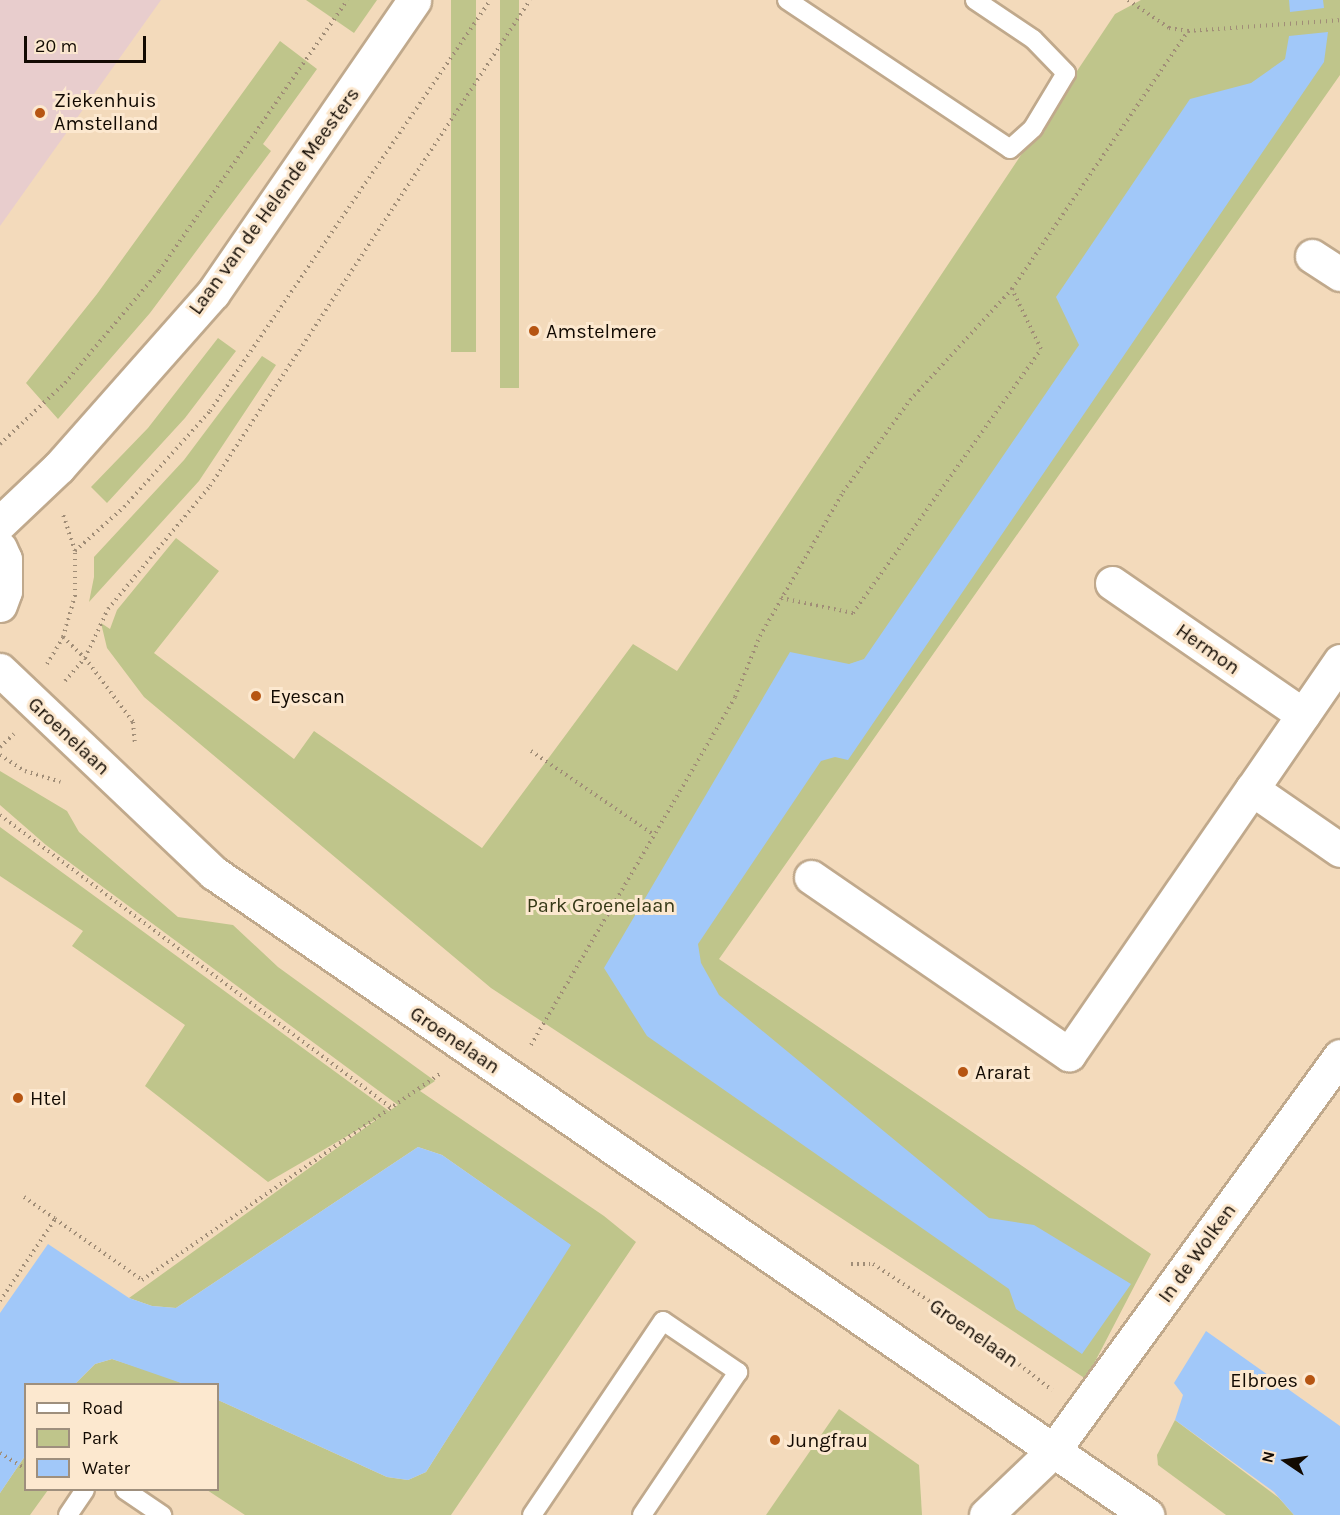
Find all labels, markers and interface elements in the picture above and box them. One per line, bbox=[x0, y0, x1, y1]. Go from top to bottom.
scale bar bbox=[27, 24, 148, 62]
text: 20 m bbox=[35, 35, 77, 57]
street label: Laan van de Helende Meesters bbox=[183, 83, 365, 319]
place label: Ziekenhuis Amstelland bbox=[54, 89, 159, 136]
marker: Ziekenhuis Amstelland bbox=[31, 104, 49, 122]
place label: Amstelmere bbox=[546, 319, 657, 343]
marker: Amstelmere bbox=[527, 324, 541, 338]
street label: Hermon bbox=[1171, 618, 1245, 680]
place label: Eyescan bbox=[270, 684, 345, 708]
marker: Eyescan bbox=[247, 687, 265, 705]
street label: Groenelaan bbox=[23, 692, 115, 780]
park label: Park Groenelaan bbox=[527, 893, 675, 917]
street label: Groenelaan bbox=[405, 1001, 505, 1079]
place label: Ararat bbox=[975, 1060, 1030, 1084]
marker: Ararat bbox=[956, 1065, 970, 1079]
place label: Htel bbox=[30, 1086, 67, 1110]
marker: Htel bbox=[11, 1091, 25, 1105]
street label: In de Wolken bbox=[1153, 1199, 1241, 1307]
street label: Groenelaan bbox=[925, 1294, 1023, 1372]
place label: Elbroes bbox=[1230, 1368, 1298, 1392]
marker: Elbroes bbox=[1303, 1373, 1317, 1387]
legend bbox=[24, 1383, 219, 1491]
text: Road bbox=[82, 1397, 123, 1419]
text: Park bbox=[82, 1427, 119, 1449]
place label: Jungfrau bbox=[787, 1428, 868, 1452]
north arrow bbox=[1256, 1431, 1316, 1491]
marker: Jungfrau bbox=[768, 1433, 782, 1447]
text: N bbox=[1257, 1449, 1279, 1465]
text: Water bbox=[82, 1457, 130, 1479]

